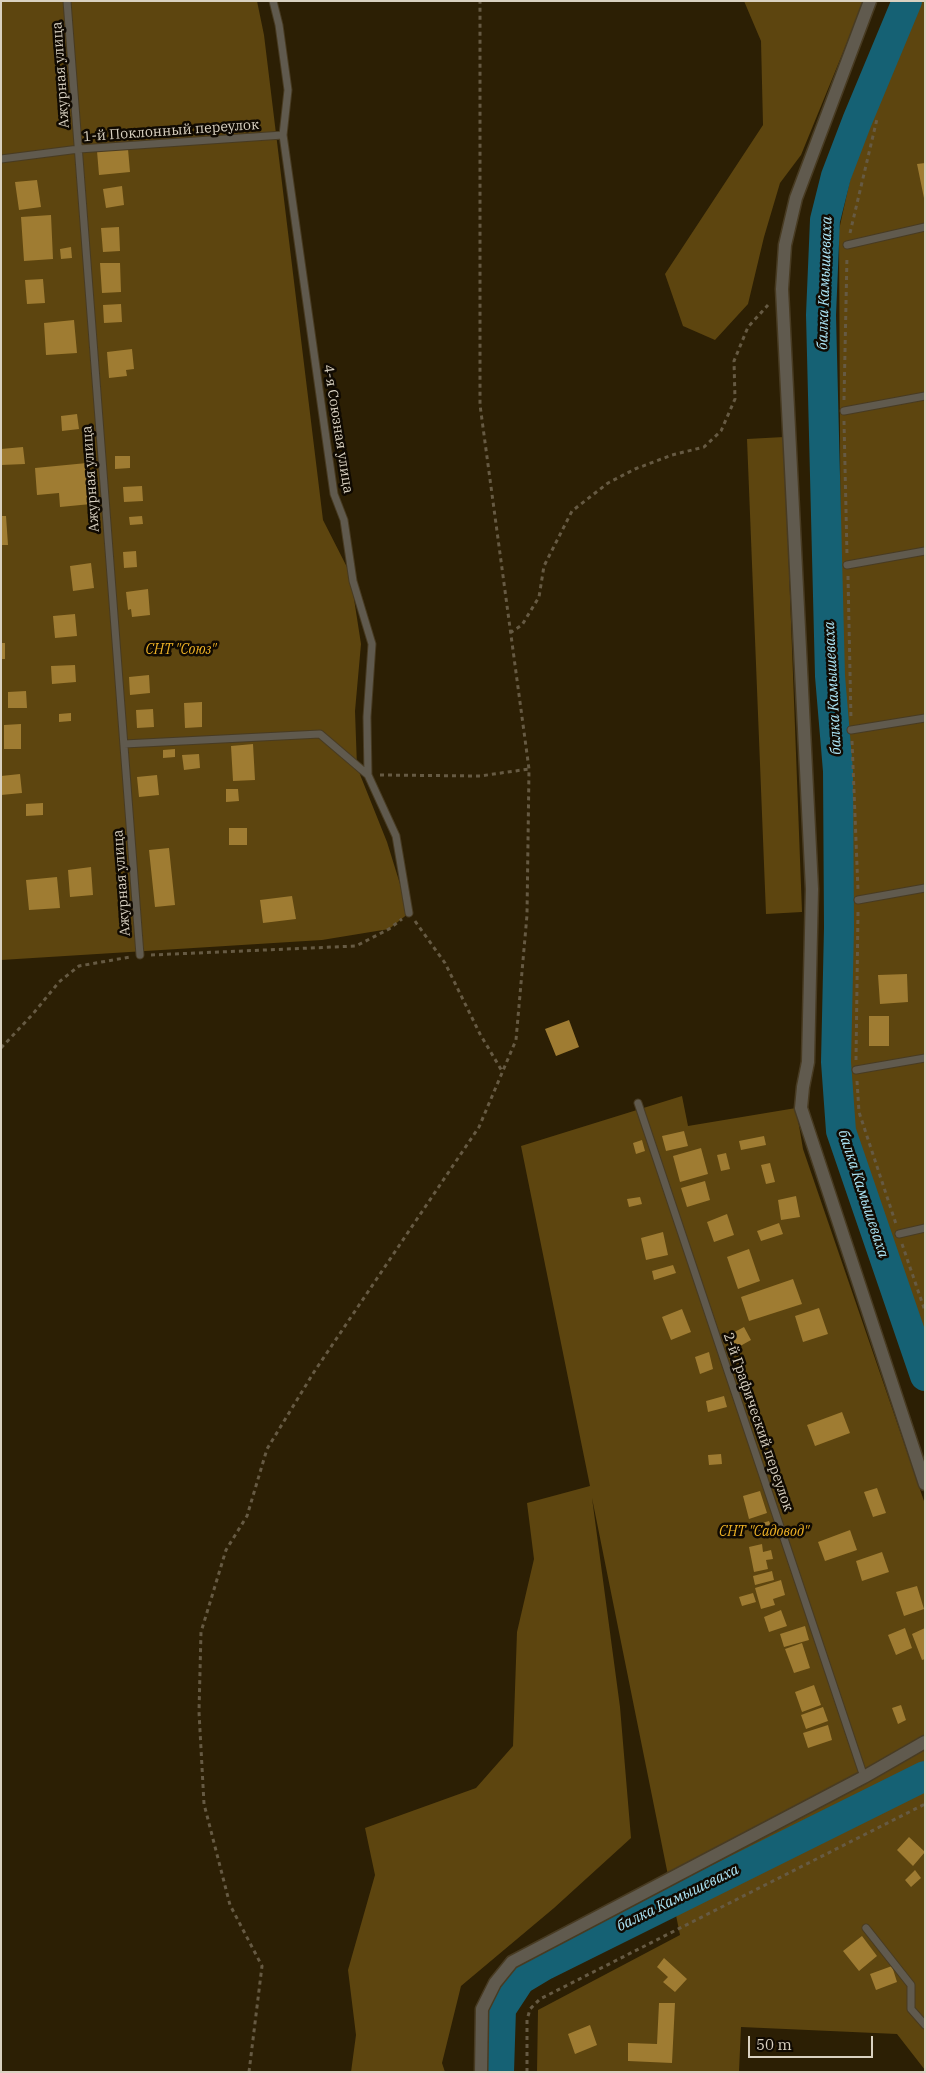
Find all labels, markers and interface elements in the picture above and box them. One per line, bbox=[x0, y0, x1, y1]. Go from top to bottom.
street label: Ажурная улица bbox=[49, 21, 73, 129]
street label: 1-й Поклонный переулок bbox=[82, 116, 260, 146]
water label: балка Камышеваха bbox=[814, 216, 836, 350]
street label: 4-я Союзная улица bbox=[320, 363, 356, 495]
street label: Ажурная улица bbox=[79, 425, 103, 533]
water label: балка Камышеваха bbox=[821, 621, 845, 755]
park label: СНТ "Союз" bbox=[146, 642, 216, 658]
street label: Ажурная улица bbox=[110, 829, 134, 937]
water label: балка Камышеваха bbox=[834, 1128, 892, 1260]
street label: 2-й Графический переулок bbox=[719, 1330, 797, 1514]
park label: СНТ "Садовод" bbox=[719, 1524, 809, 1540]
water label: балка Камышеваха bbox=[614, 1861, 742, 1935]
scale bar bbox=[751, 2026, 876, 2058]
text: 50 m bbox=[756, 2035, 792, 2054]

